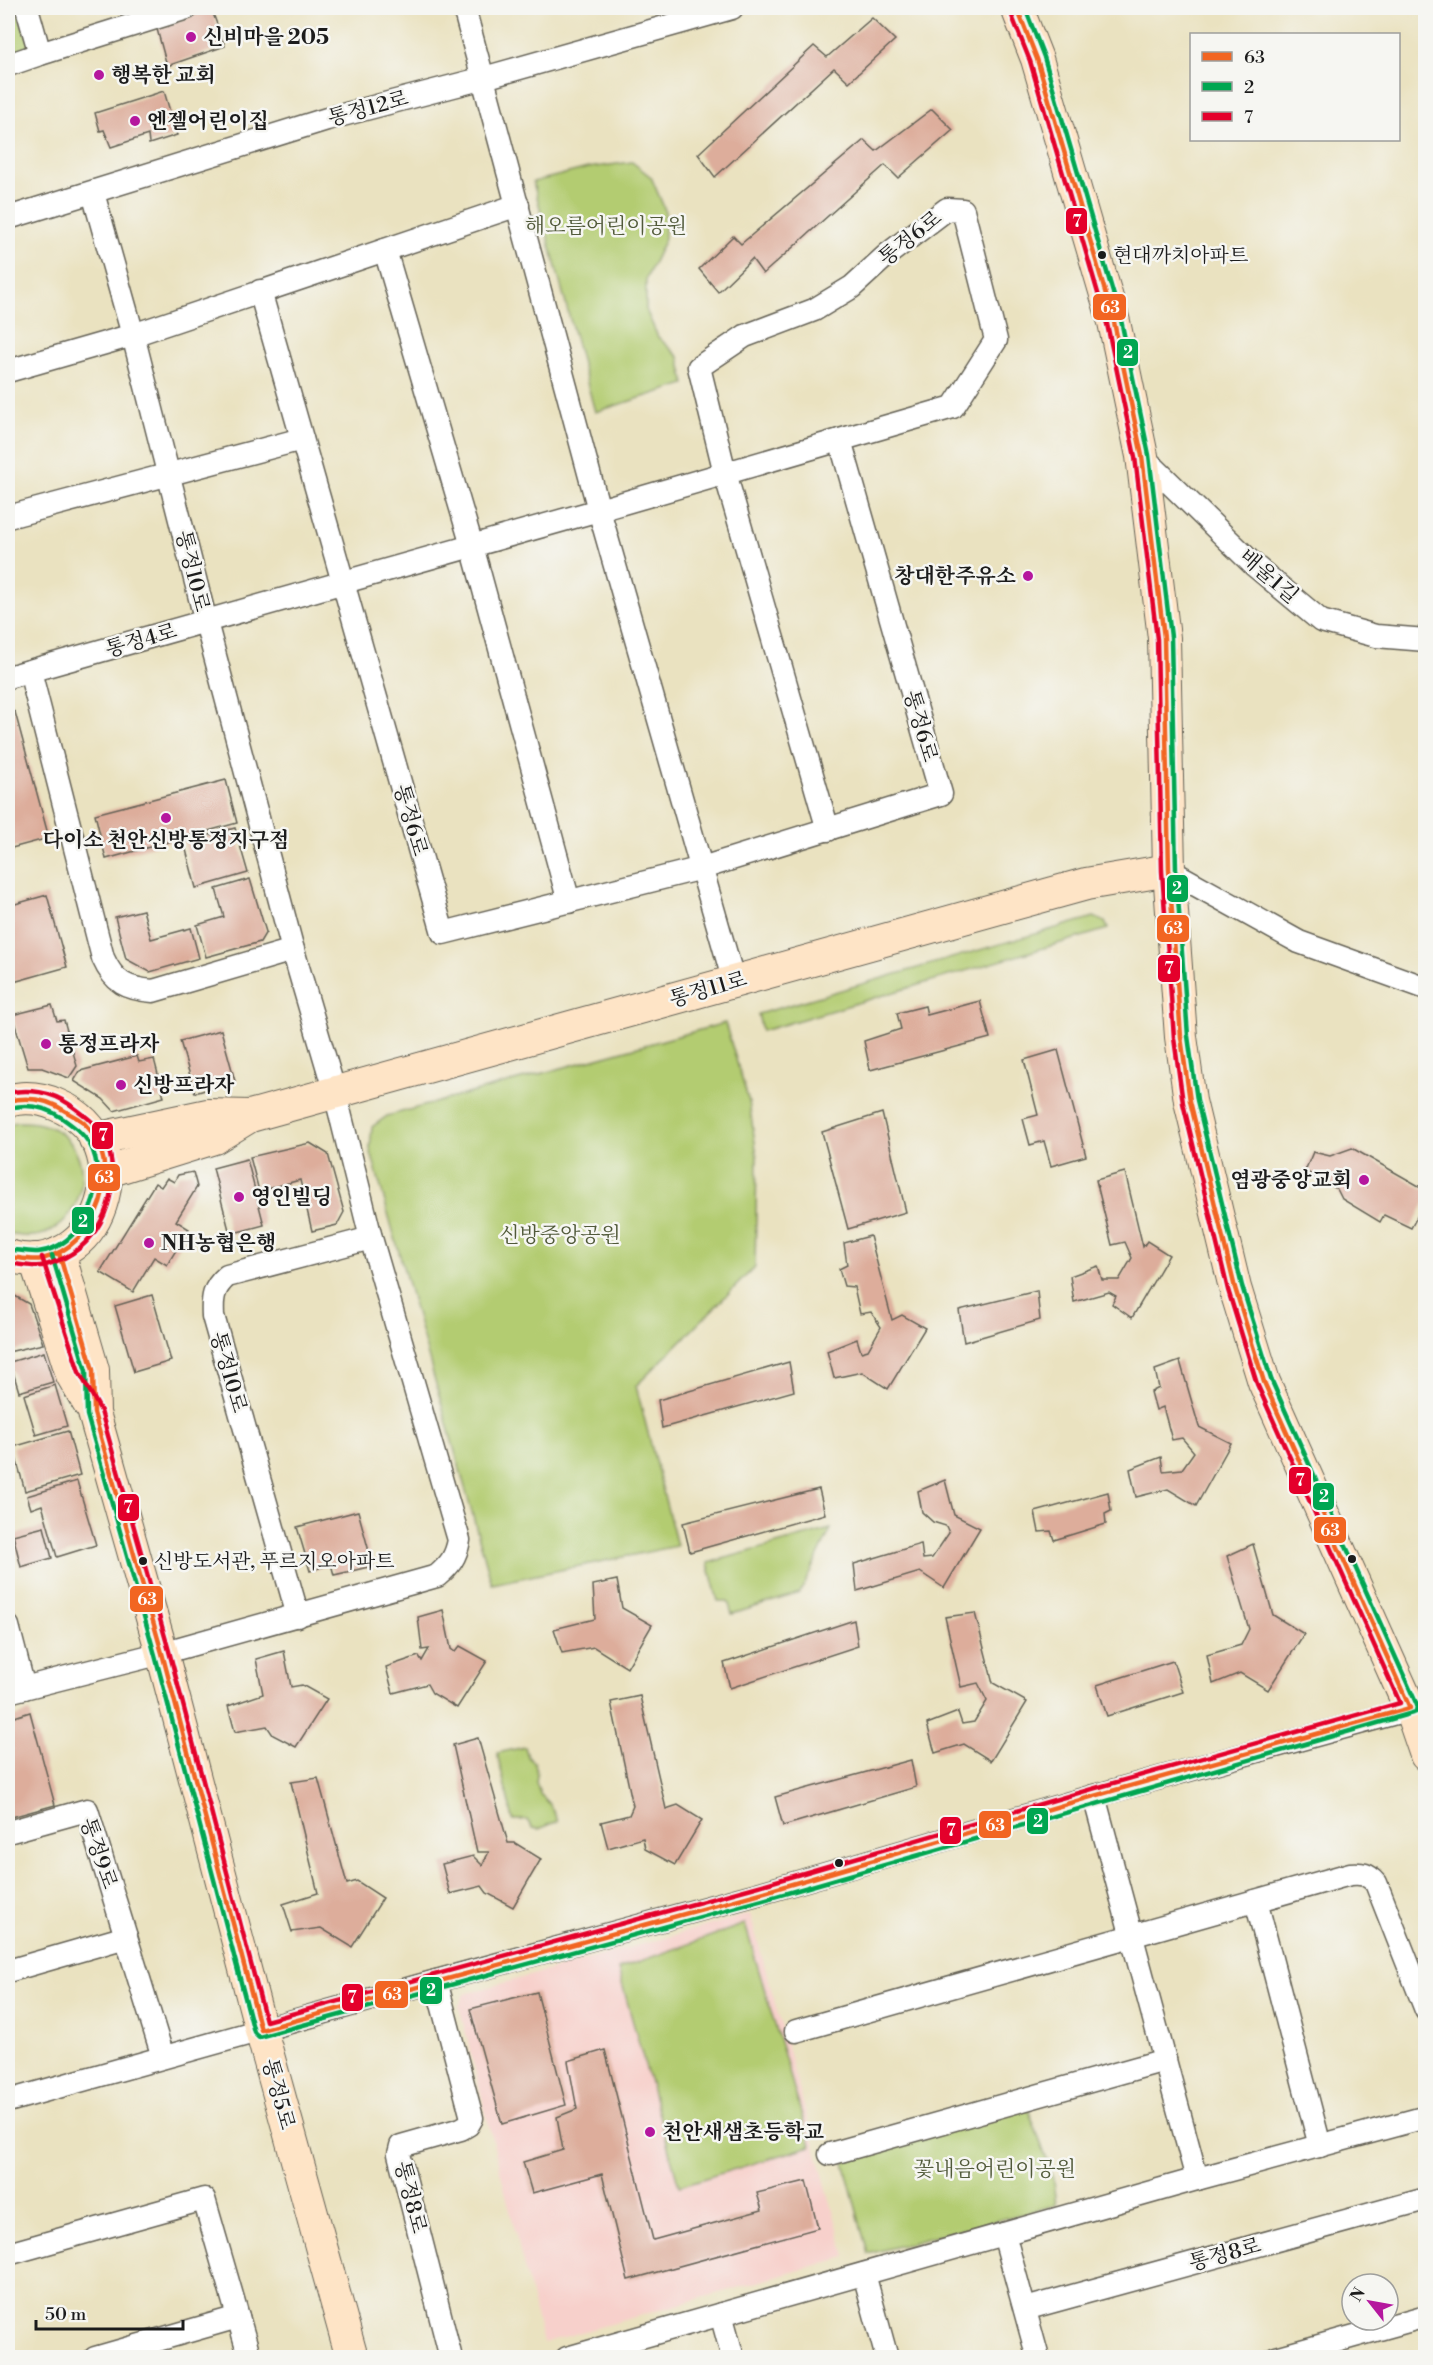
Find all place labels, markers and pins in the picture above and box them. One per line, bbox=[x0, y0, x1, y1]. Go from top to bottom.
place label: 신비마을 205 bbox=[203, 25, 329, 51]
marker: 신비마을 205 bbox=[184, 30, 198, 44]
place label: 행복한 교회 bbox=[111, 63, 216, 89]
marker: 행복한 교회 bbox=[92, 68, 106, 82]
place label: 엔젤어린이집 bbox=[147, 109, 269, 135]
marker: 엔젤어린이집 bbox=[128, 114, 142, 128]
place label: 현대까치아파트 bbox=[1113, 244, 1248, 269]
marker: 현대까치아파트 bbox=[1096, 249, 1108, 261]
place label: 창대한주유소 bbox=[894, 564, 1016, 590]
marker: 창대한주유소 bbox=[1021, 569, 1035, 583]
marker: 다이소 천안신방통정지구점 bbox=[159, 811, 173, 825]
place label: 다이소 천안신방통정지구점 bbox=[43, 828, 289, 854]
place label: 통정프라자 bbox=[58, 1032, 160, 1058]
marker: 통정프라자 bbox=[39, 1037, 53, 1051]
place label: 신방프라자 bbox=[133, 1073, 235, 1099]
marker: 신방프라자 bbox=[114, 1078, 128, 1092]
place label: 염광중앙교회 bbox=[1230, 1168, 1352, 1194]
marker: 염광중앙교회 bbox=[1357, 1173, 1371, 1187]
place label: 영인빌딩 bbox=[251, 1185, 332, 1211]
marker: 영인빌딩 bbox=[232, 1190, 246, 1204]
place label: NH농협은행 bbox=[161, 1231, 276, 1257]
marker: NH농협은행 bbox=[142, 1236, 156, 1250]
place label: 신방도서관, 푸르지오아파트 bbox=[154, 1550, 395, 1575]
unlabelled marker bbox=[1346, 1553, 1358, 1565]
marker: 신방도서관, 푸르지오아파트 bbox=[137, 1555, 149, 1567]
unlabelled marker bbox=[833, 1857, 845, 1869]
place label: 천안새샘초등학교 bbox=[662, 2120, 824, 2146]
marker: 천안새샘초등학교 bbox=[643, 2125, 657, 2139]

